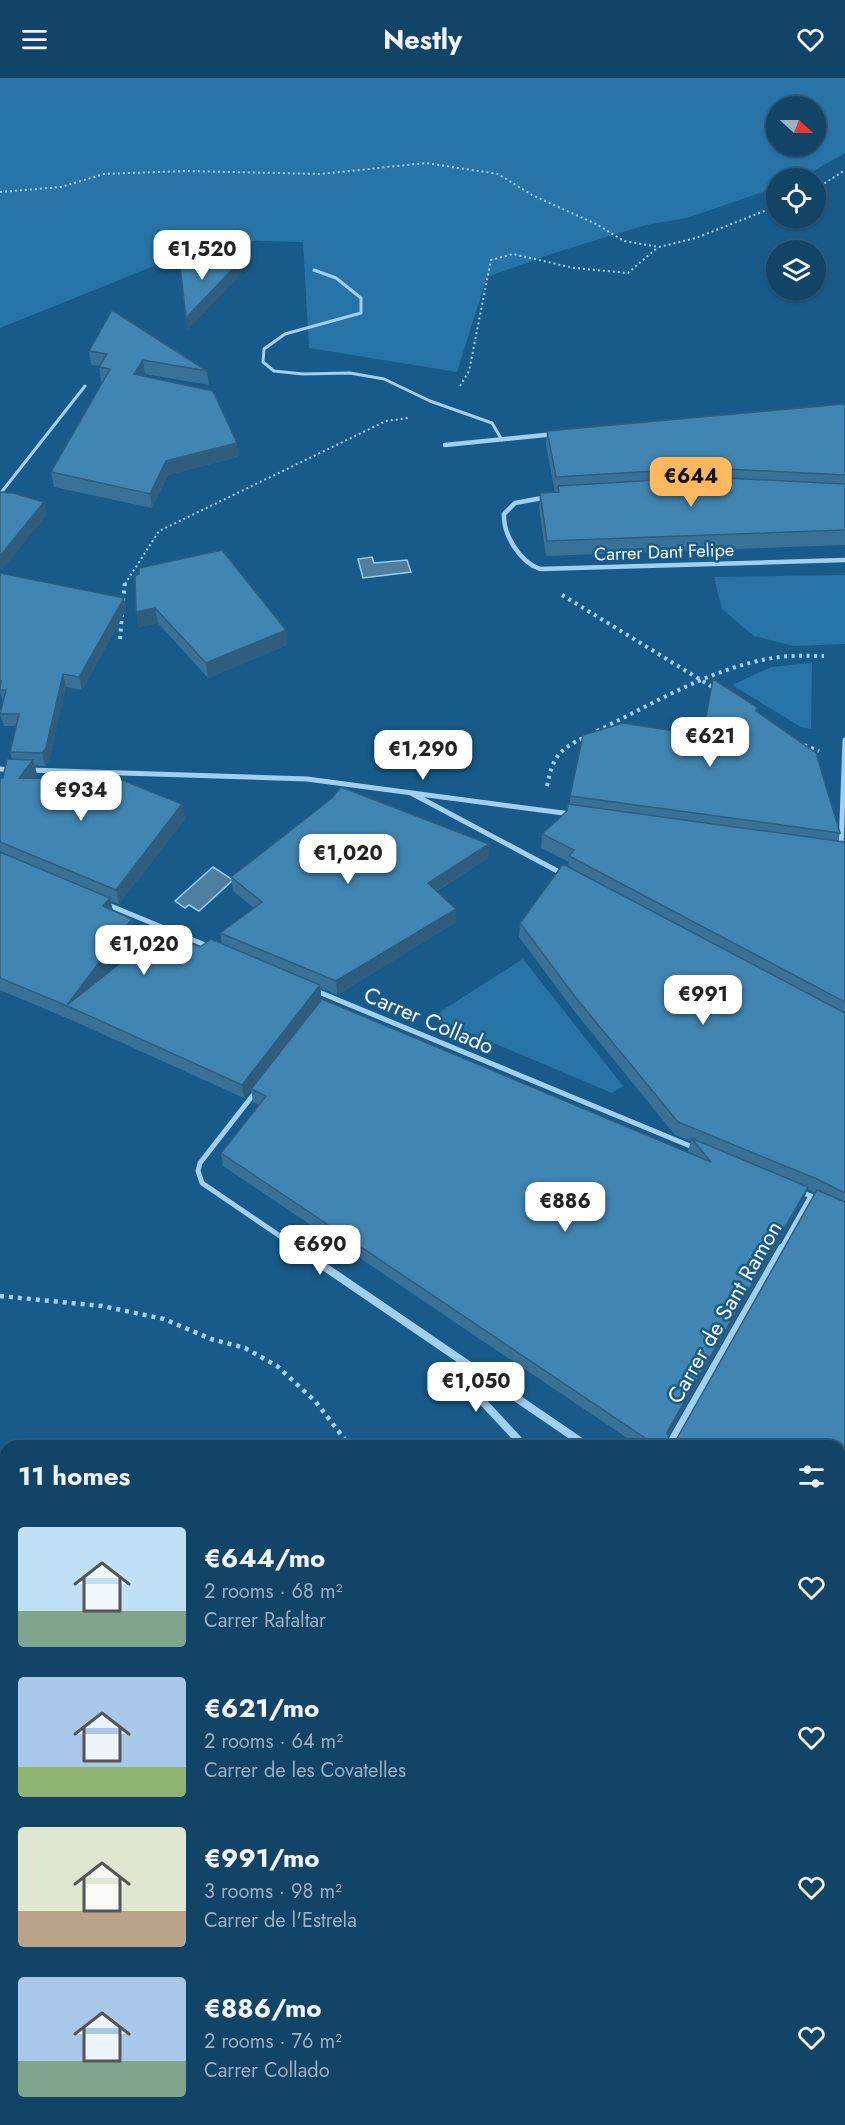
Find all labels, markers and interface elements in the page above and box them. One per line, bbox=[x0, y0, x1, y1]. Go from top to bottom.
text: Nestly bbox=[383, 20, 462, 59]
icon: menu bbox=[18, 23, 51, 56]
icon: heart bbox=[794, 23, 827, 56]
north arrow bbox=[766, 96, 826, 156]
map controls bbox=[766, 96, 826, 300]
button: locate bbox=[766, 168, 826, 228]
pin: €1,520 bbox=[153, 230, 251, 281]
text: €1,520 bbox=[167, 235, 237, 264]
button: layers bbox=[766, 240, 826, 300]
pin: €644 bbox=[655, 457, 727, 508]
text: €644 bbox=[664, 462, 718, 491]
street label: Carrer Dant Felipe bbox=[594, 537, 734, 567]
pin: €621 bbox=[674, 717, 746, 768]
text: €621 bbox=[685, 722, 735, 751]
pin: €1,290 bbox=[374, 730, 472, 781]
text: €1,290 bbox=[388, 735, 458, 764]
pin: €934 bbox=[45, 771, 117, 822]
text: €934 bbox=[55, 776, 107, 805]
pin: €1,020 bbox=[299, 834, 397, 885]
text: €1,020 bbox=[313, 839, 383, 868]
pin: €1,020 bbox=[95, 925, 193, 976]
text: €1,020 bbox=[109, 930, 179, 959]
pin: €991 bbox=[667, 975, 739, 1026]
street label: Carrer Collado bbox=[359, 978, 499, 1062]
text: €991 bbox=[678, 980, 728, 1009]
pin: €886 bbox=[529, 1182, 601, 1233]
text: €886 bbox=[539, 1187, 591, 1216]
street label: Carrer de Sant Ramon bbox=[659, 1215, 789, 1409]
pin: €690 bbox=[284, 1225, 356, 1276]
text: €690 bbox=[293, 1230, 347, 1259]
pin: €1,050 bbox=[427, 1362, 525, 1413]
text: €1,050 bbox=[441, 1367, 511, 1396]
text: 11 homes bbox=[18, 1457, 130, 1495]
icon: filters bbox=[795, 1460, 828, 1493]
text: €644/mo bbox=[204, 1539, 325, 1577]
icon: home bbox=[66, 1551, 138, 1623]
icon: heart bbox=[795, 1571, 828, 1604]
text: 2 rooms · 68 m² bbox=[204, 1577, 342, 1606]
text: Carrer Rafaltar bbox=[204, 1606, 326, 1635]
text: €621/mo bbox=[204, 1689, 319, 1727]
icon: home bbox=[66, 1701, 138, 1773]
icon: heart bbox=[795, 1721, 828, 1754]
text: 2 rooms · 64 m² bbox=[204, 1727, 343, 1756]
text: Carrer de les Covatelles bbox=[204, 1756, 406, 1785]
text: €991/mo bbox=[204, 1839, 320, 1877]
icon: home bbox=[66, 1851, 138, 1923]
icon: heart bbox=[795, 1871, 828, 1904]
text: 3 rooms · 98 m² bbox=[204, 1877, 342, 1906]
text: Carrer de l'Estrela bbox=[204, 1906, 357, 1935]
text: €886/mo bbox=[204, 1989, 322, 2027]
icon: home bbox=[66, 2001, 138, 2073]
icon: heart bbox=[795, 2021, 828, 2054]
text: 2 rooms · 76 m² bbox=[204, 2027, 342, 2056]
text: Carrer Collado bbox=[204, 2056, 330, 2085]

